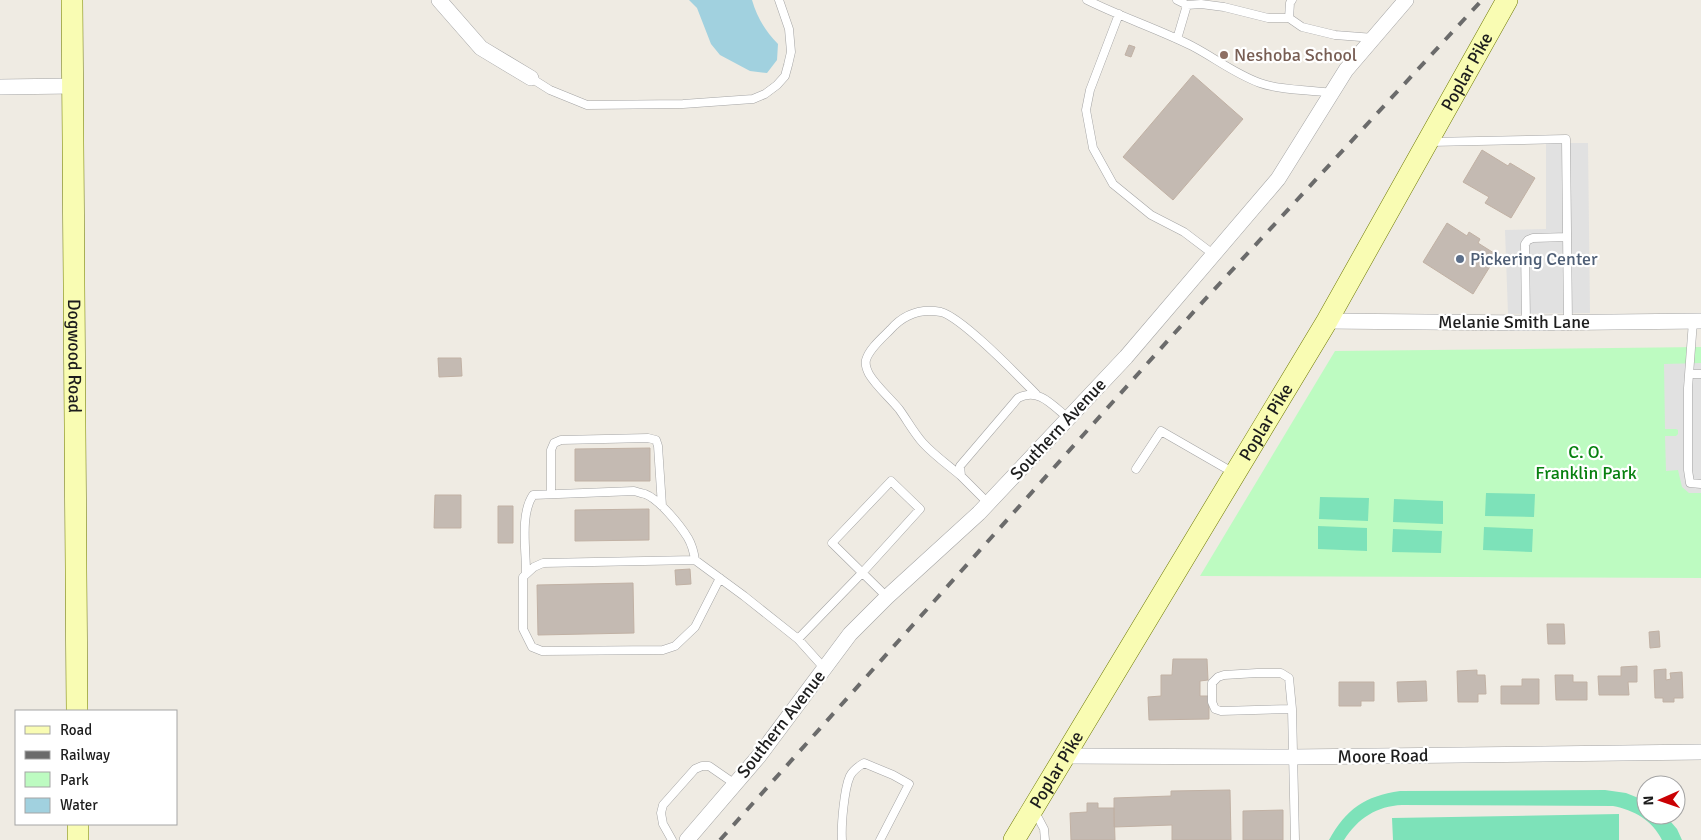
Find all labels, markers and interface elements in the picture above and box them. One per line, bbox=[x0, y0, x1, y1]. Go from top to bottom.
street label: Poplar Pike bbox=[1436, 29, 1498, 115]
place label: Neshoba School bbox=[1234, 44, 1357, 66]
marker: Neshoba School bbox=[1218, 49, 1230, 61]
place label: Pickering Center bbox=[1470, 248, 1598, 270]
marker: Pickering Center bbox=[1454, 253, 1466, 265]
street label: Dogwood Road bbox=[63, 299, 86, 413]
street label: Melanie Smith Lane bbox=[1438, 311, 1590, 333]
street label: Southern Avenue bbox=[1005, 374, 1111, 484]
street label: Poplar Pike bbox=[1234, 379, 1298, 465]
park label: C. O. Franklin Park bbox=[1535, 441, 1637, 484]
street label: Southern Avenue bbox=[732, 666, 830, 782]
legend bbox=[15, 710, 178, 825]
text: Road bbox=[60, 721, 92, 739]
street label: Poplar Pike bbox=[1025, 727, 1088, 812]
street label: Moore Road bbox=[1337, 744, 1429, 768]
text: Railway bbox=[60, 746, 110, 764]
text: Park bbox=[60, 771, 89, 789]
north arrow bbox=[1636, 775, 1686, 825]
text: N bbox=[1640, 795, 1657, 806]
text: Water bbox=[60, 796, 98, 814]

